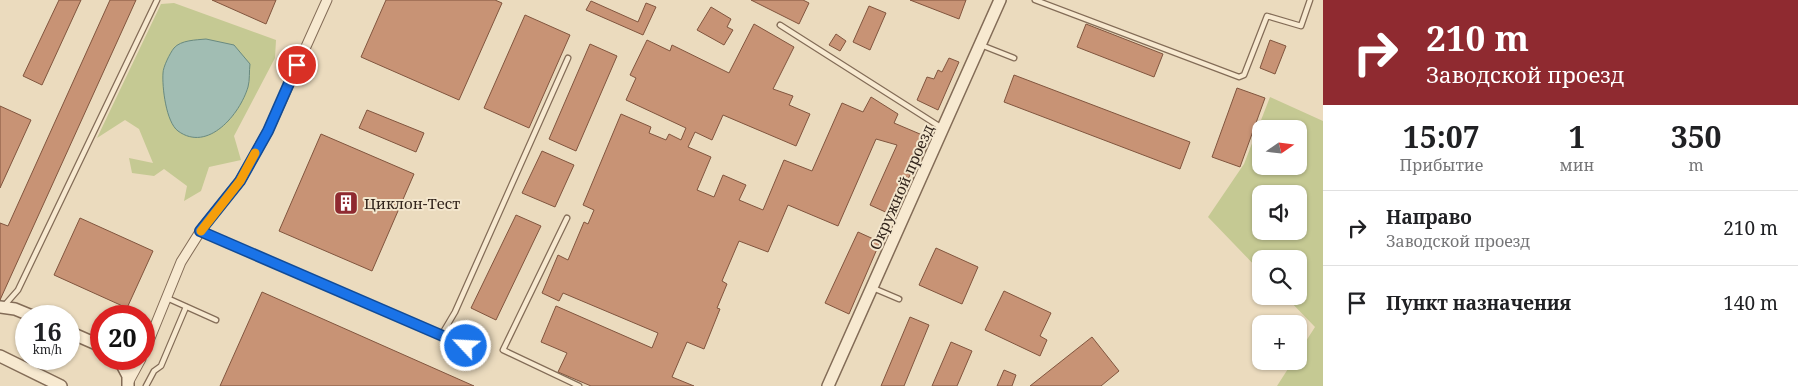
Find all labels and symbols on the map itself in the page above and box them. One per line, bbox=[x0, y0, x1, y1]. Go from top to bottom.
pin bbox=[276, 44, 318, 86]
north arrow bbox=[1252, 120, 1308, 175]
street label: Окружной проезд bbox=[864, 121, 938, 253]
building icon: Циклон-Тест bbox=[333, 190, 359, 216]
place label: Циклон-Тест bbox=[364, 193, 460, 213]
speed limit sign: 20 bbox=[90, 305, 155, 370]
position arrow bbox=[439, 319, 491, 371]

